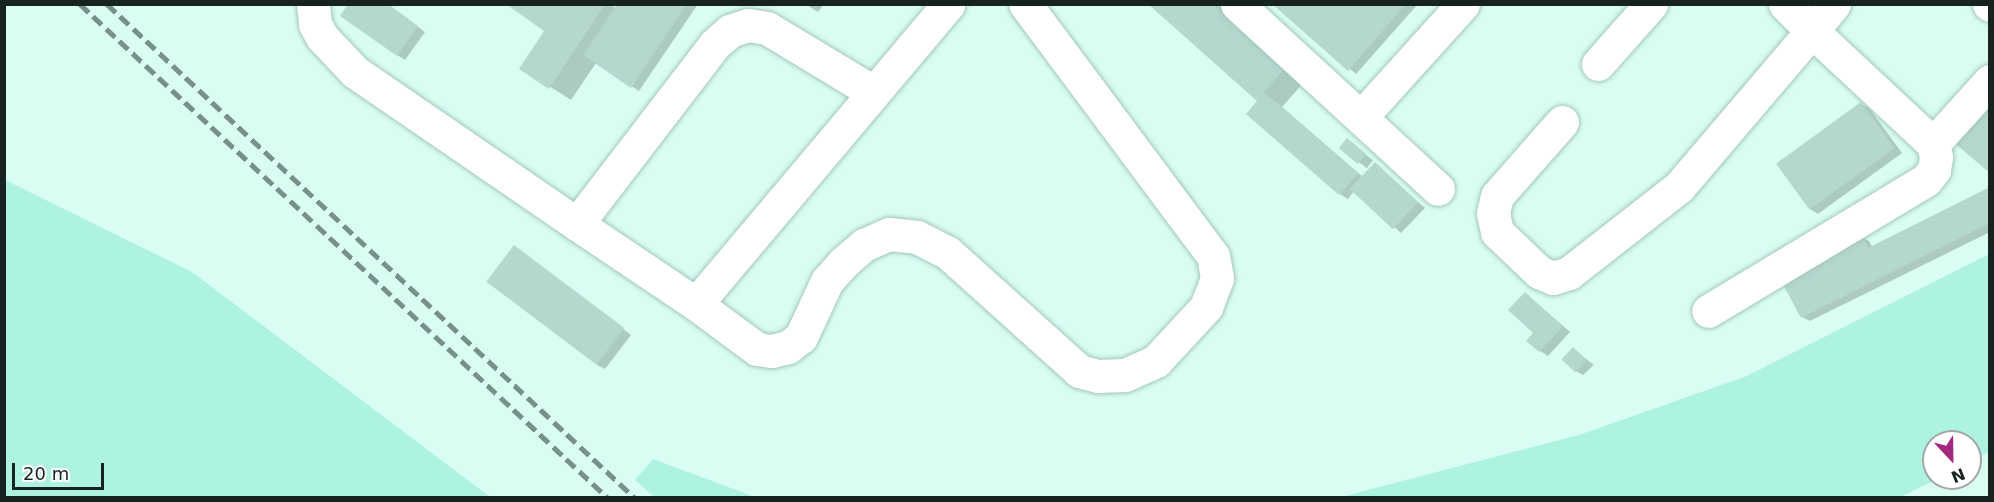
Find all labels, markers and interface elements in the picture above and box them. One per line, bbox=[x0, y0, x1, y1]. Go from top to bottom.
north arrow bbox=[1922, 430, 1982, 490]
scale bar bbox=[15, 451, 106, 489]
text: 20 m bbox=[23, 463, 69, 484]
text: N bbox=[1948, 464, 1968, 487]

